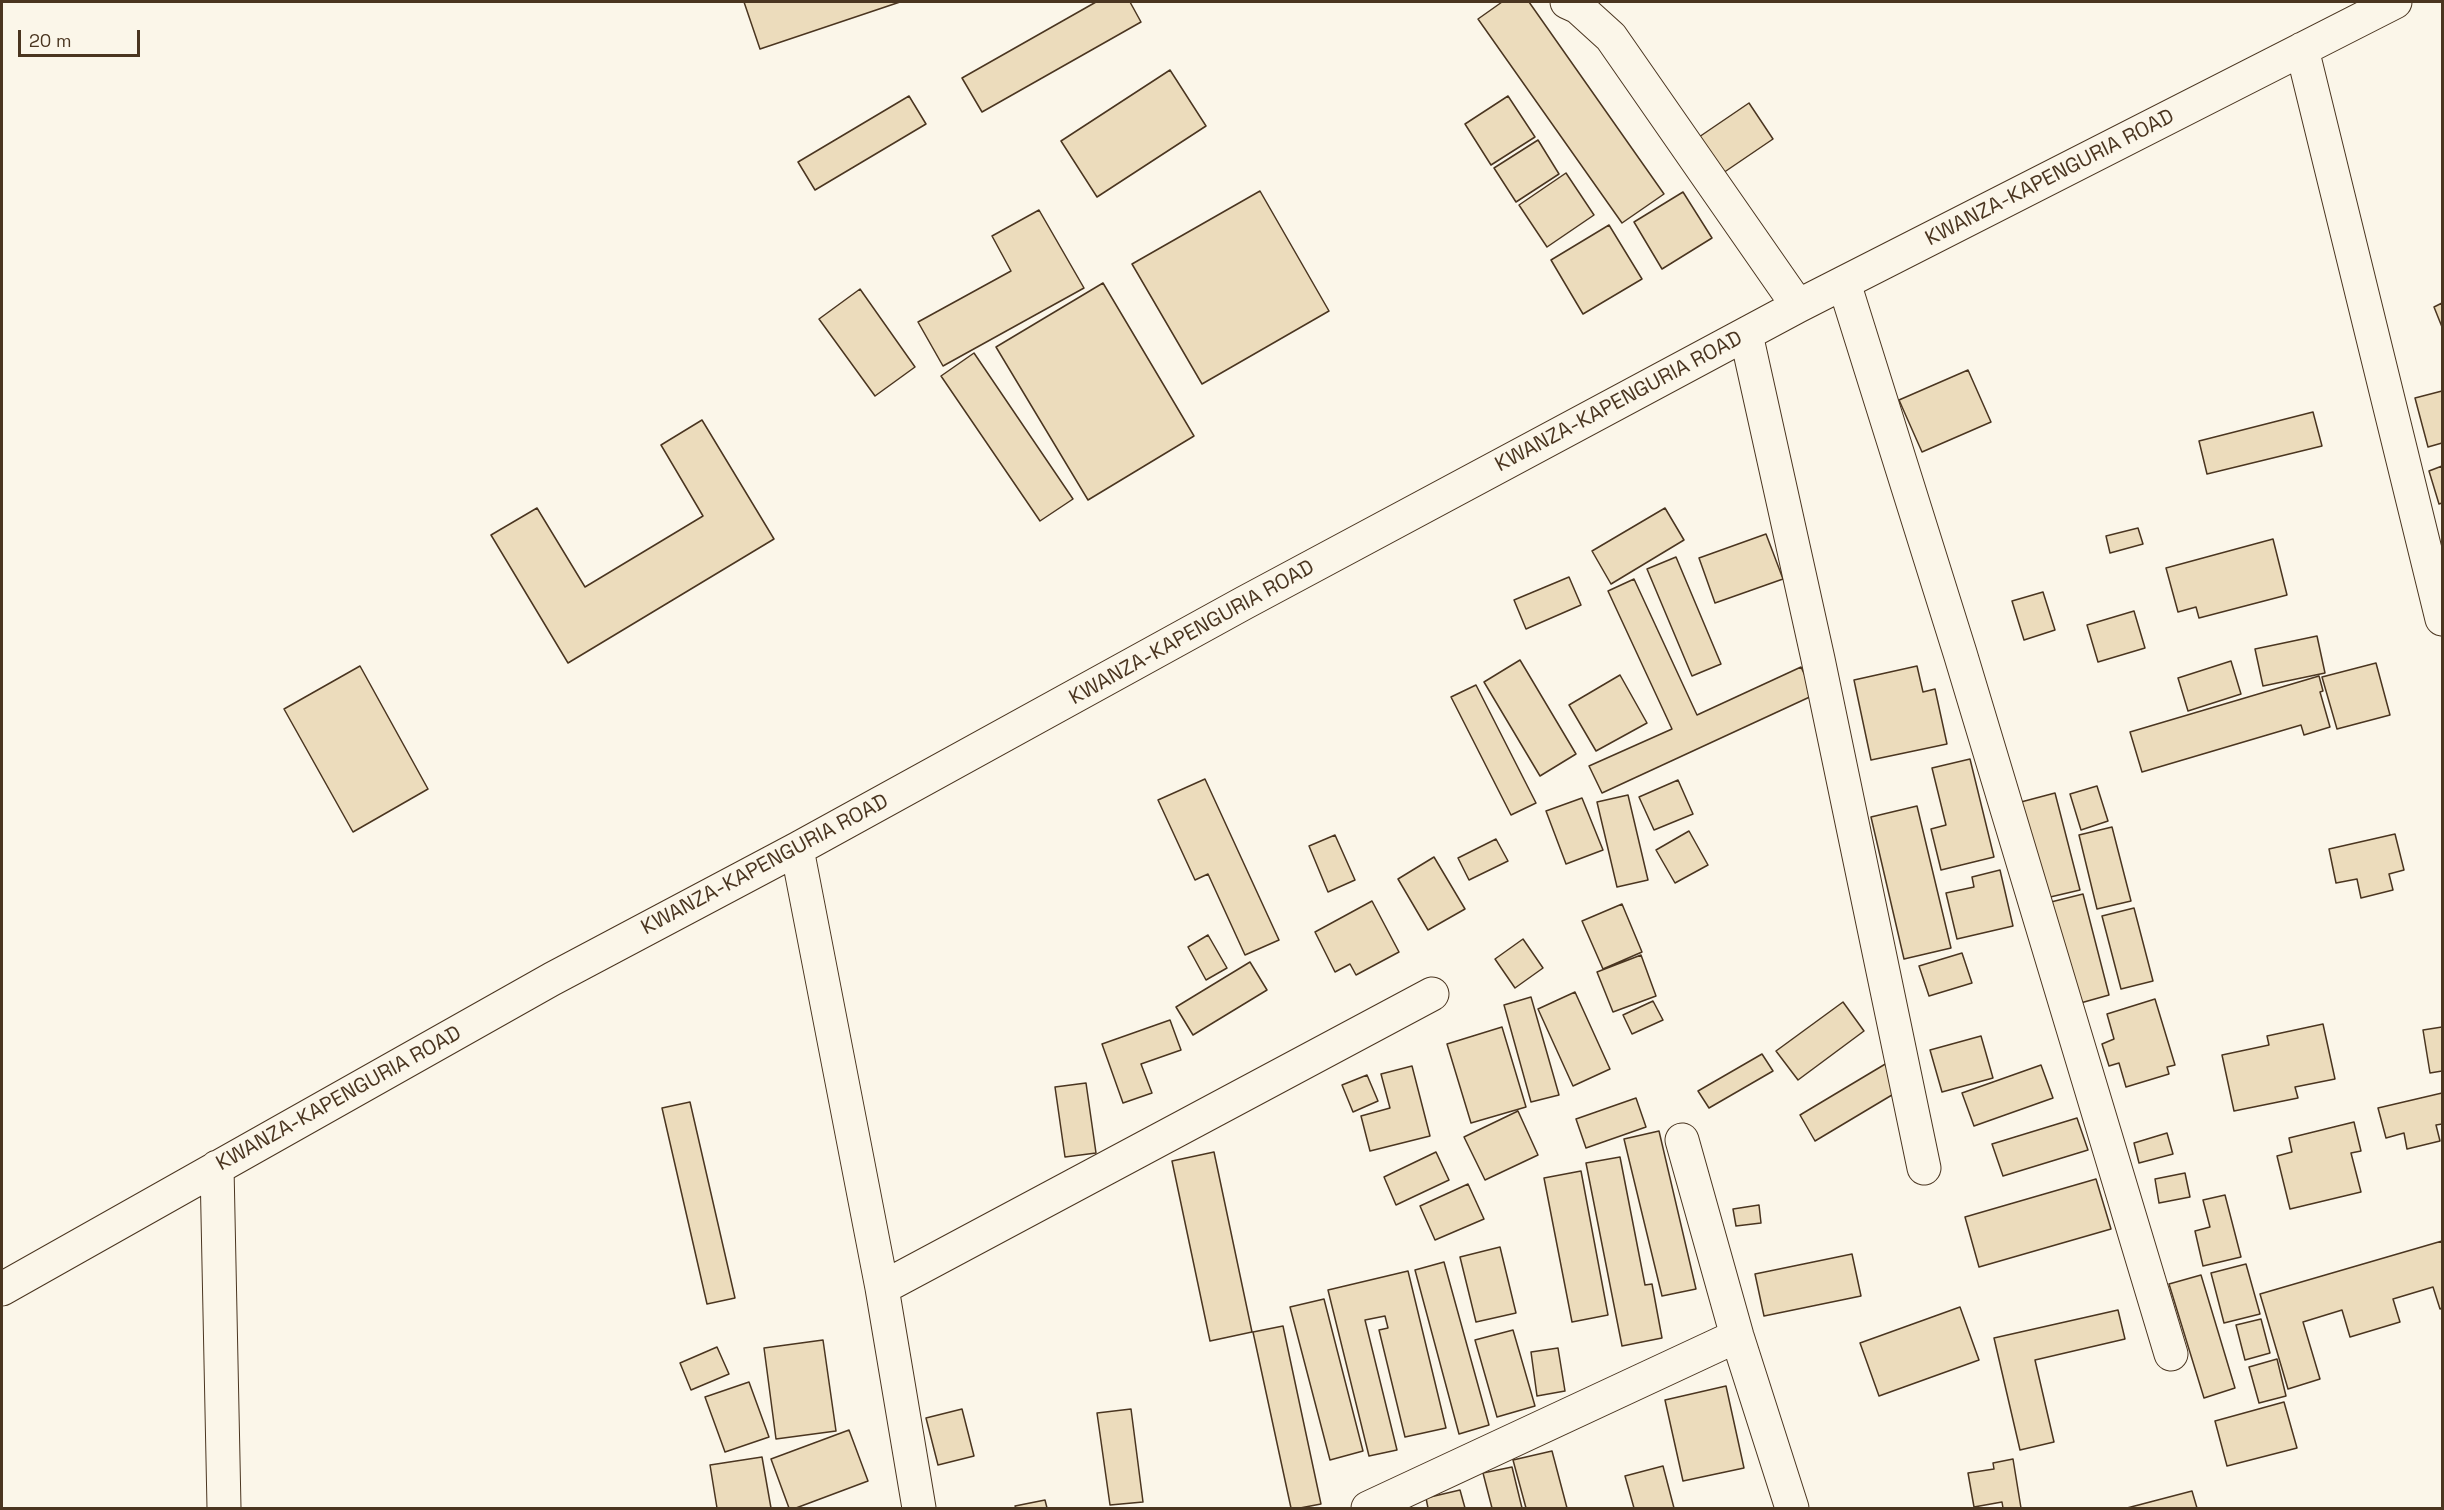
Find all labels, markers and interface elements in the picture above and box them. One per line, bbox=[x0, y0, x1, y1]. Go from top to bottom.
scale bar bbox=[21, 18, 142, 56]
text: 20 m bbox=[29, 29, 72, 52]
street label: KWANZA-KAPENGURIA ROAD bbox=[1921, 104, 2179, 252]
street label: KWANZA-KAPENGURIA ROAD bbox=[1491, 326, 1747, 478]
street label: KWANZA-KAPENGURIA ROAD bbox=[1065, 555, 1319, 711]
street label: KWANZA-KAPENGURIA ROAD bbox=[637, 789, 893, 941]
street label: KWANZA-KAPENGURIA ROAD bbox=[212, 1021, 466, 1177]

